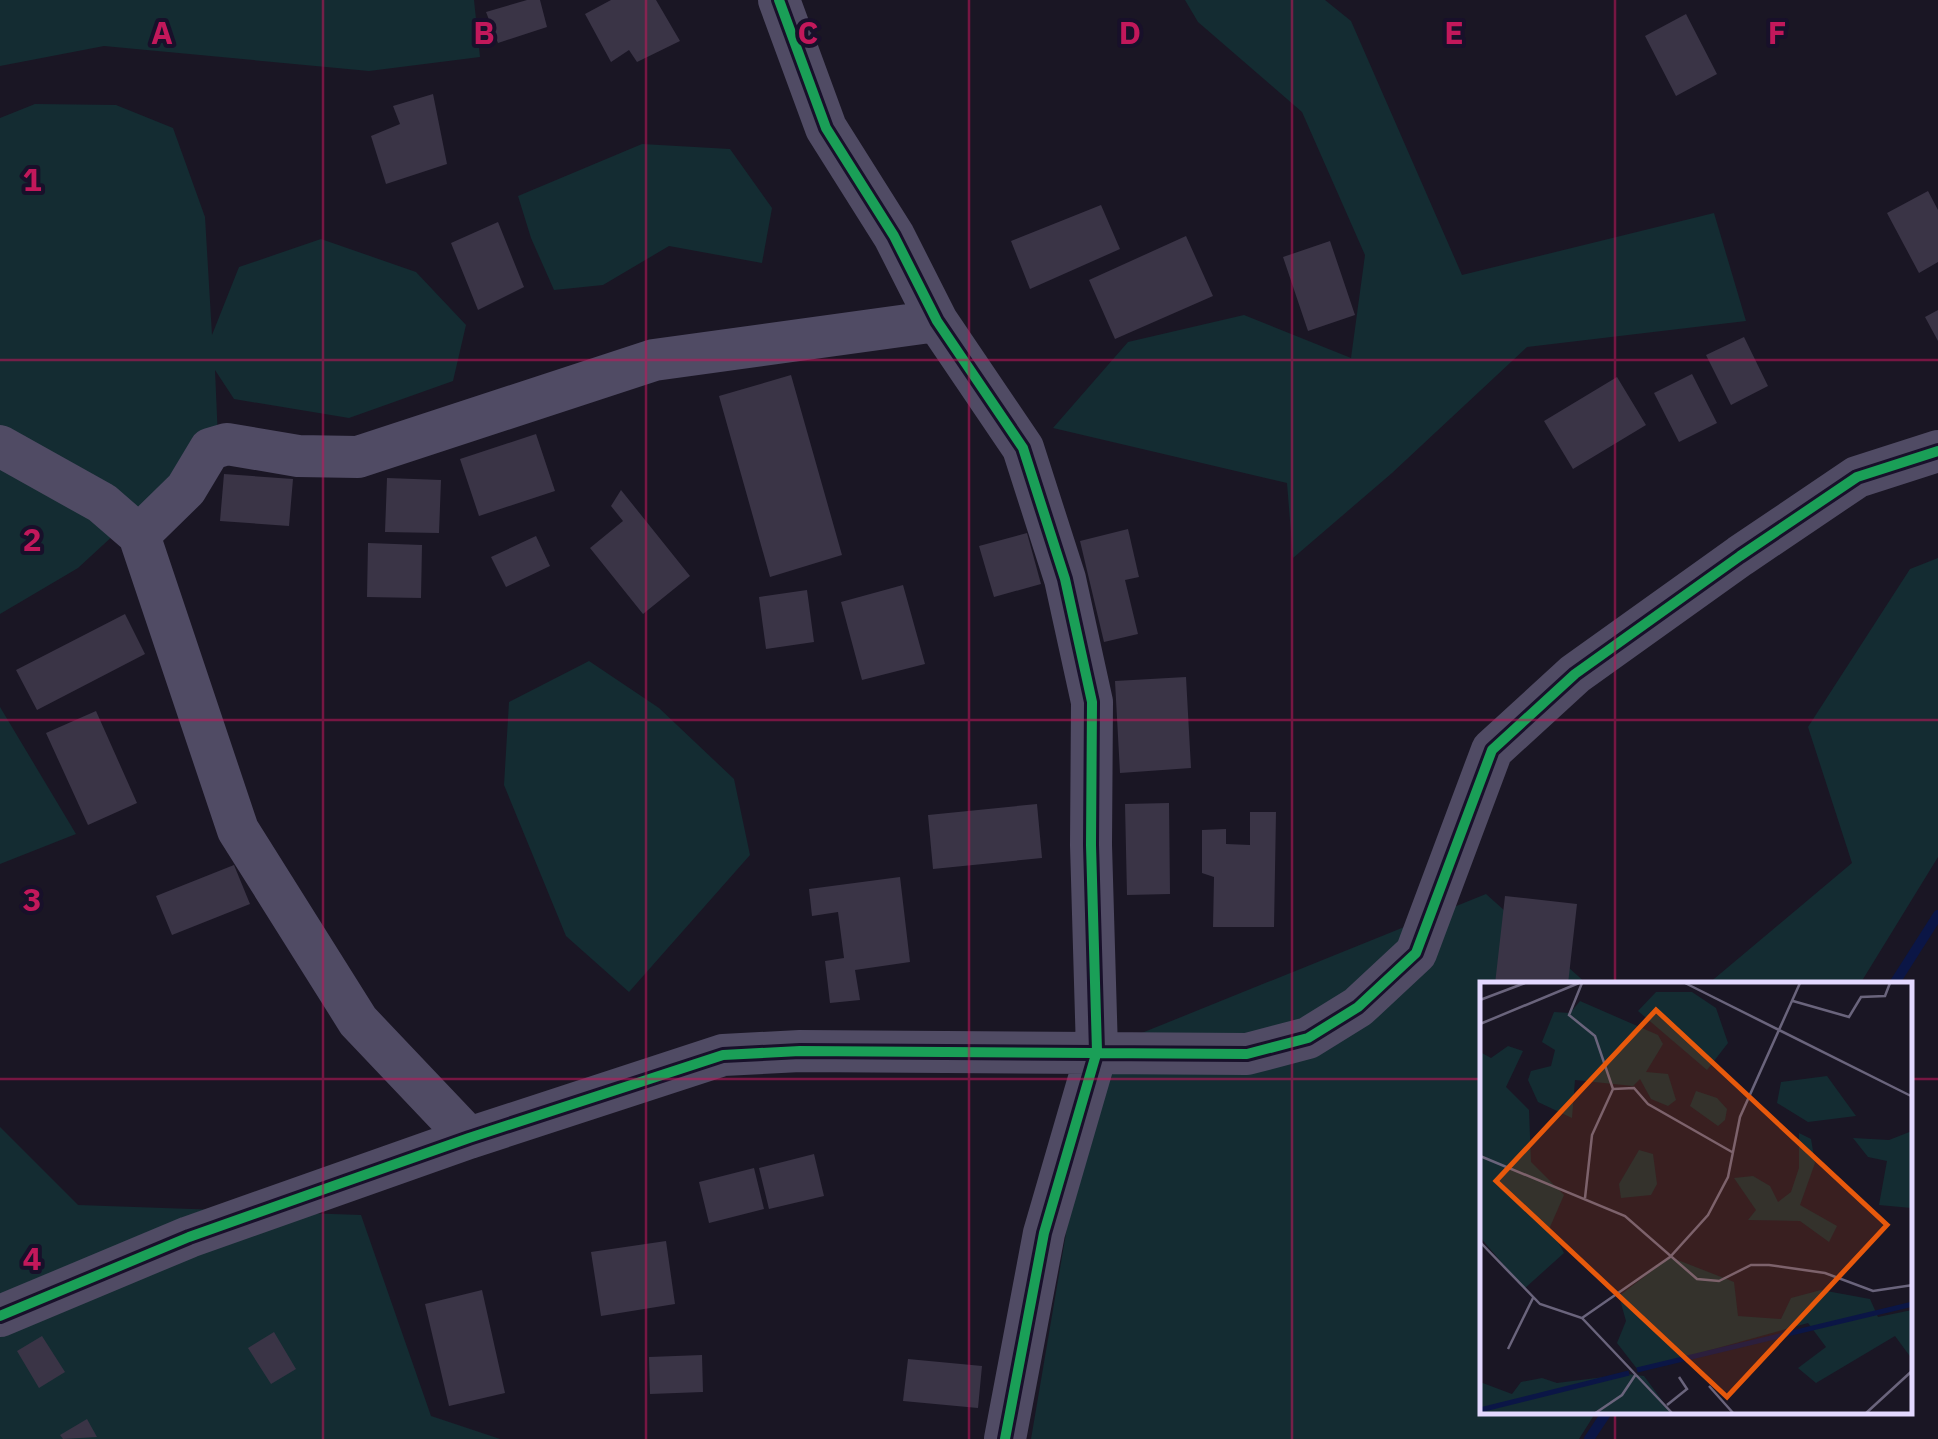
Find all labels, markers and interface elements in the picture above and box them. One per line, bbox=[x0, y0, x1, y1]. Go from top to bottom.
text: A bbox=[151, 11, 173, 53]
text: B bbox=[473, 11, 495, 53]
text: C bbox=[798, 11, 818, 53]
text: D bbox=[1119, 11, 1141, 53]
text: E bbox=[1444, 11, 1464, 53]
text: F bbox=[1768, 11, 1786, 53]
text: 1 bbox=[22, 158, 42, 200]
text: 2 bbox=[22, 518, 42, 560]
text: 3 bbox=[22, 878, 42, 920]
inset map bbox=[1480, 982, 1913, 1414]
text: 4 bbox=[22, 1237, 42, 1279]

